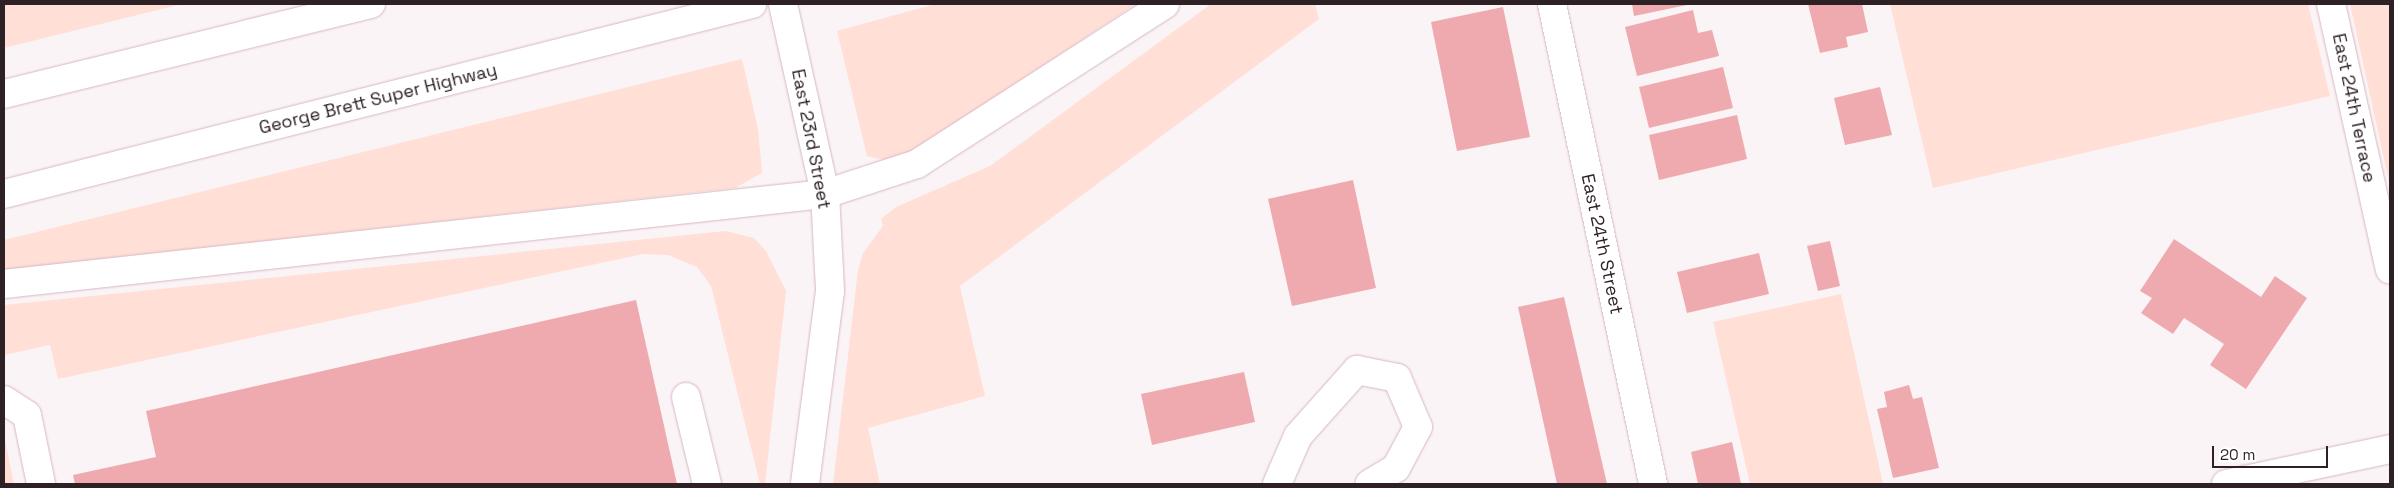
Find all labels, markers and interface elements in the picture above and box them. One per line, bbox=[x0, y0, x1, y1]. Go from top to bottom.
street label: East 24th Terrace bbox=[2328, 31, 2380, 185]
street label: George Brett Super Highway bbox=[257, 59, 499, 139]
street label: East 23rd Street bbox=[787, 67, 835, 211]
street label: East 24th Street bbox=[1577, 172, 1627, 316]
scale bar bbox=[2214, 436, 2330, 468]
text: 20 m bbox=[2220, 445, 2255, 464]

